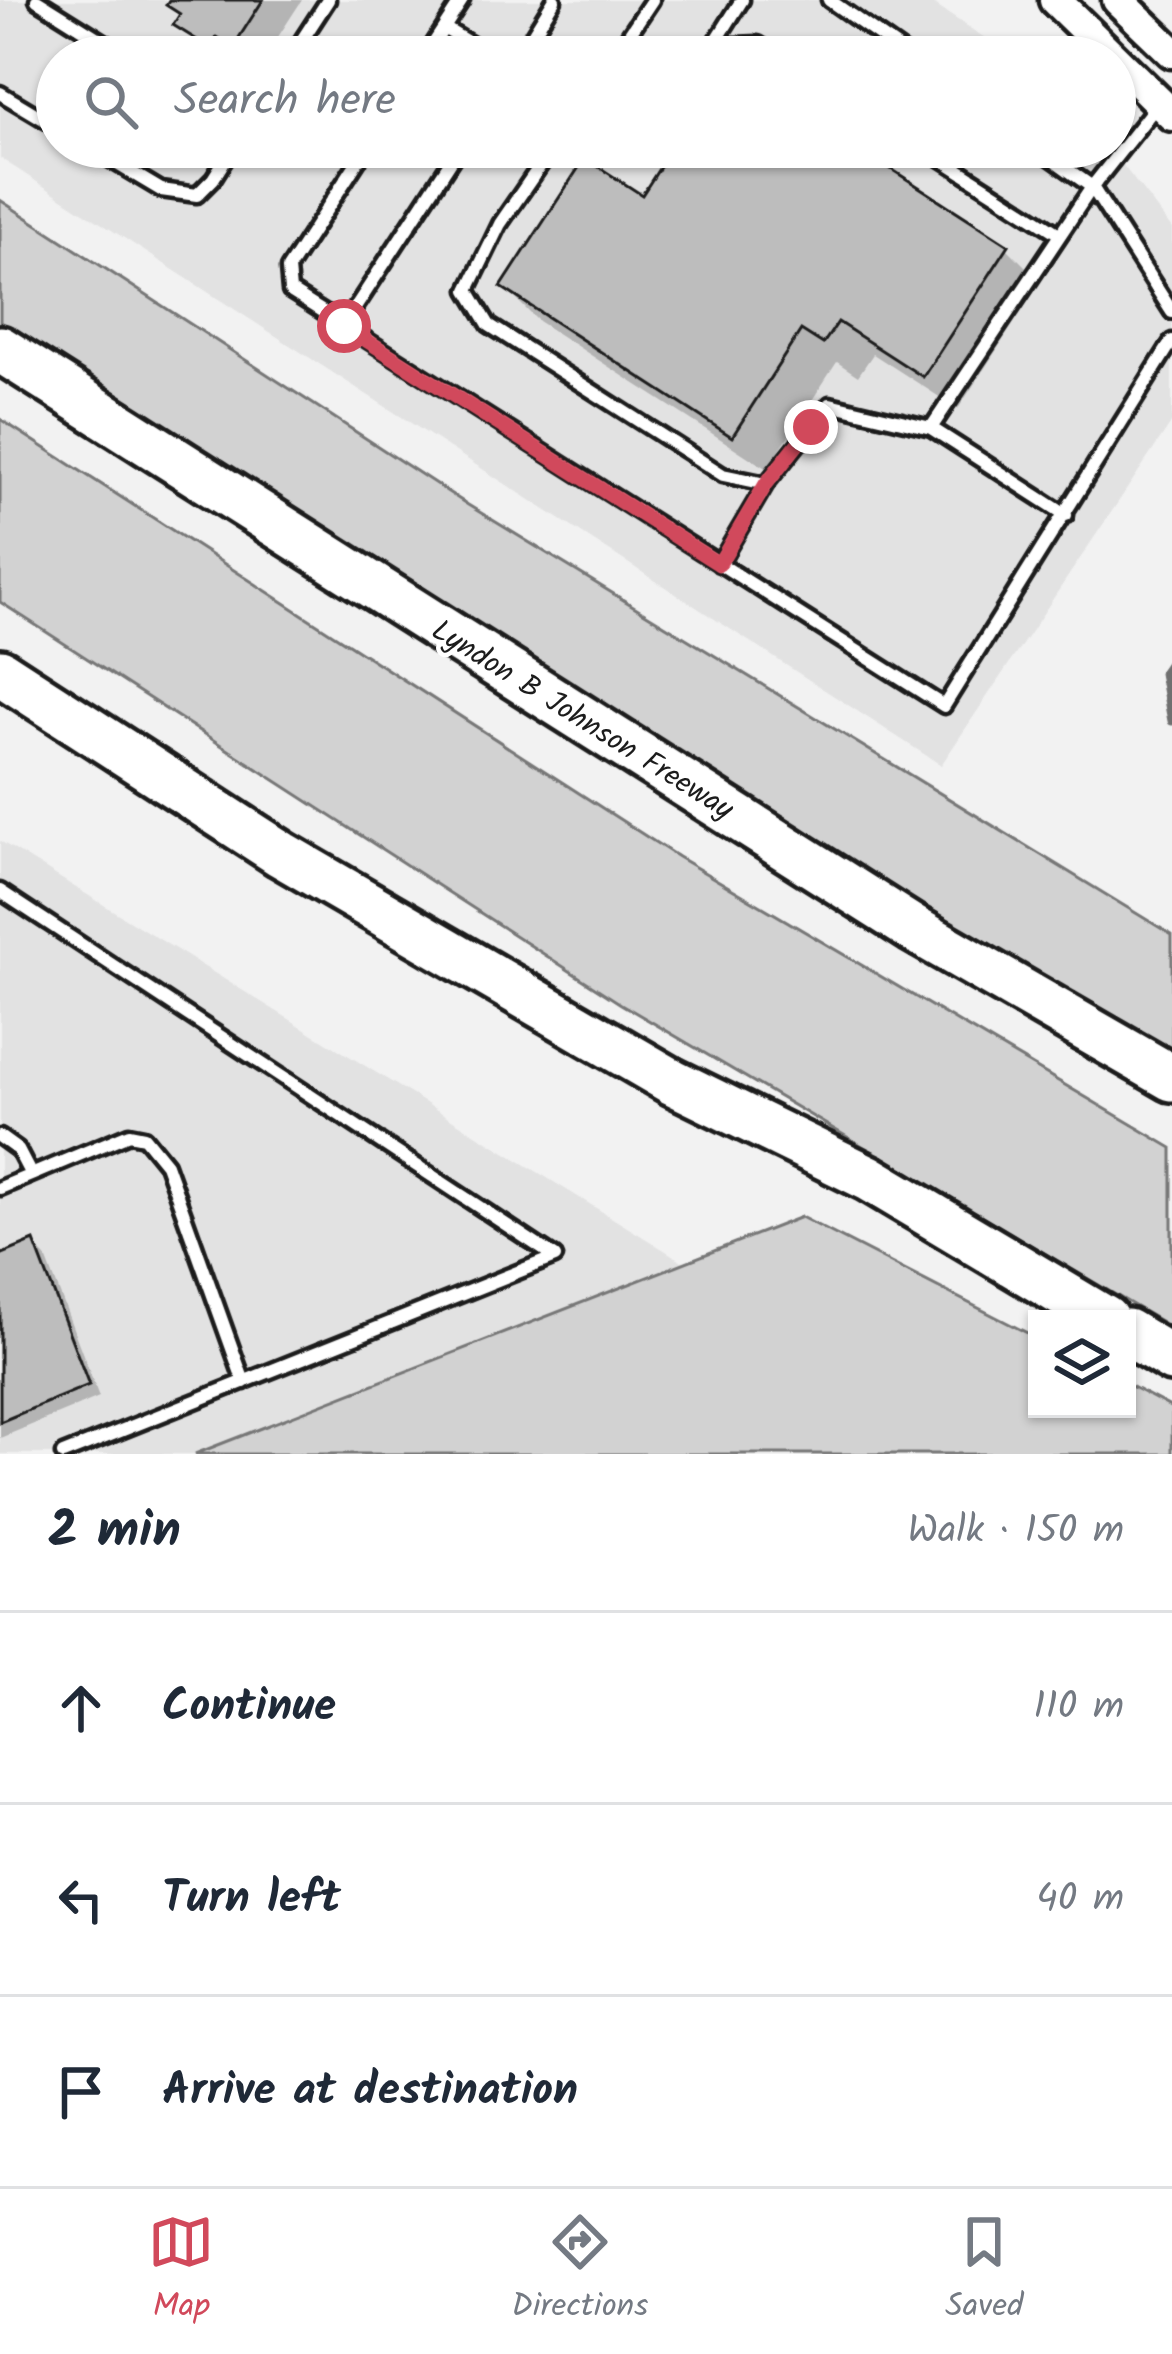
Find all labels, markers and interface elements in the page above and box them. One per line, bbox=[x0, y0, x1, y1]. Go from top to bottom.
search box bbox=[36, 36, 1136, 168]
text: Search here bbox=[174, 66, 396, 138]
icon: search bbox=[78, 69, 144, 135]
route start bbox=[317, 299, 371, 353]
route end bbox=[784, 400, 838, 454]
street label: Lyndon B Johnson Freeway bbox=[421, 608, 744, 834]
map controls bbox=[1028, 1310, 1136, 1418]
button: layers bbox=[1028, 1310, 1136, 1418]
text: 2 min bbox=[48, 1492, 181, 1573]
text: Walk · 150 m bbox=[907, 1501, 1124, 1563]
text: Continue bbox=[162, 1672, 336, 1744]
icon: ahead bbox=[48, 1675, 114, 1741]
text: 110 m bbox=[1033, 1677, 1124, 1739]
text: Turn left bbox=[162, 1864, 341, 1936]
icon: left bbox=[48, 1867, 114, 1933]
text: 40 m bbox=[1036, 1869, 1124, 1931]
text: Arrive at destination bbox=[162, 2056, 578, 2128]
icon: arrive bbox=[48, 2059, 114, 2125]
tab: Map bbox=[148, 2209, 214, 2334]
tab: Directions bbox=[511, 2209, 648, 2334]
tab: Saved bbox=[945, 2209, 1024, 2334]

